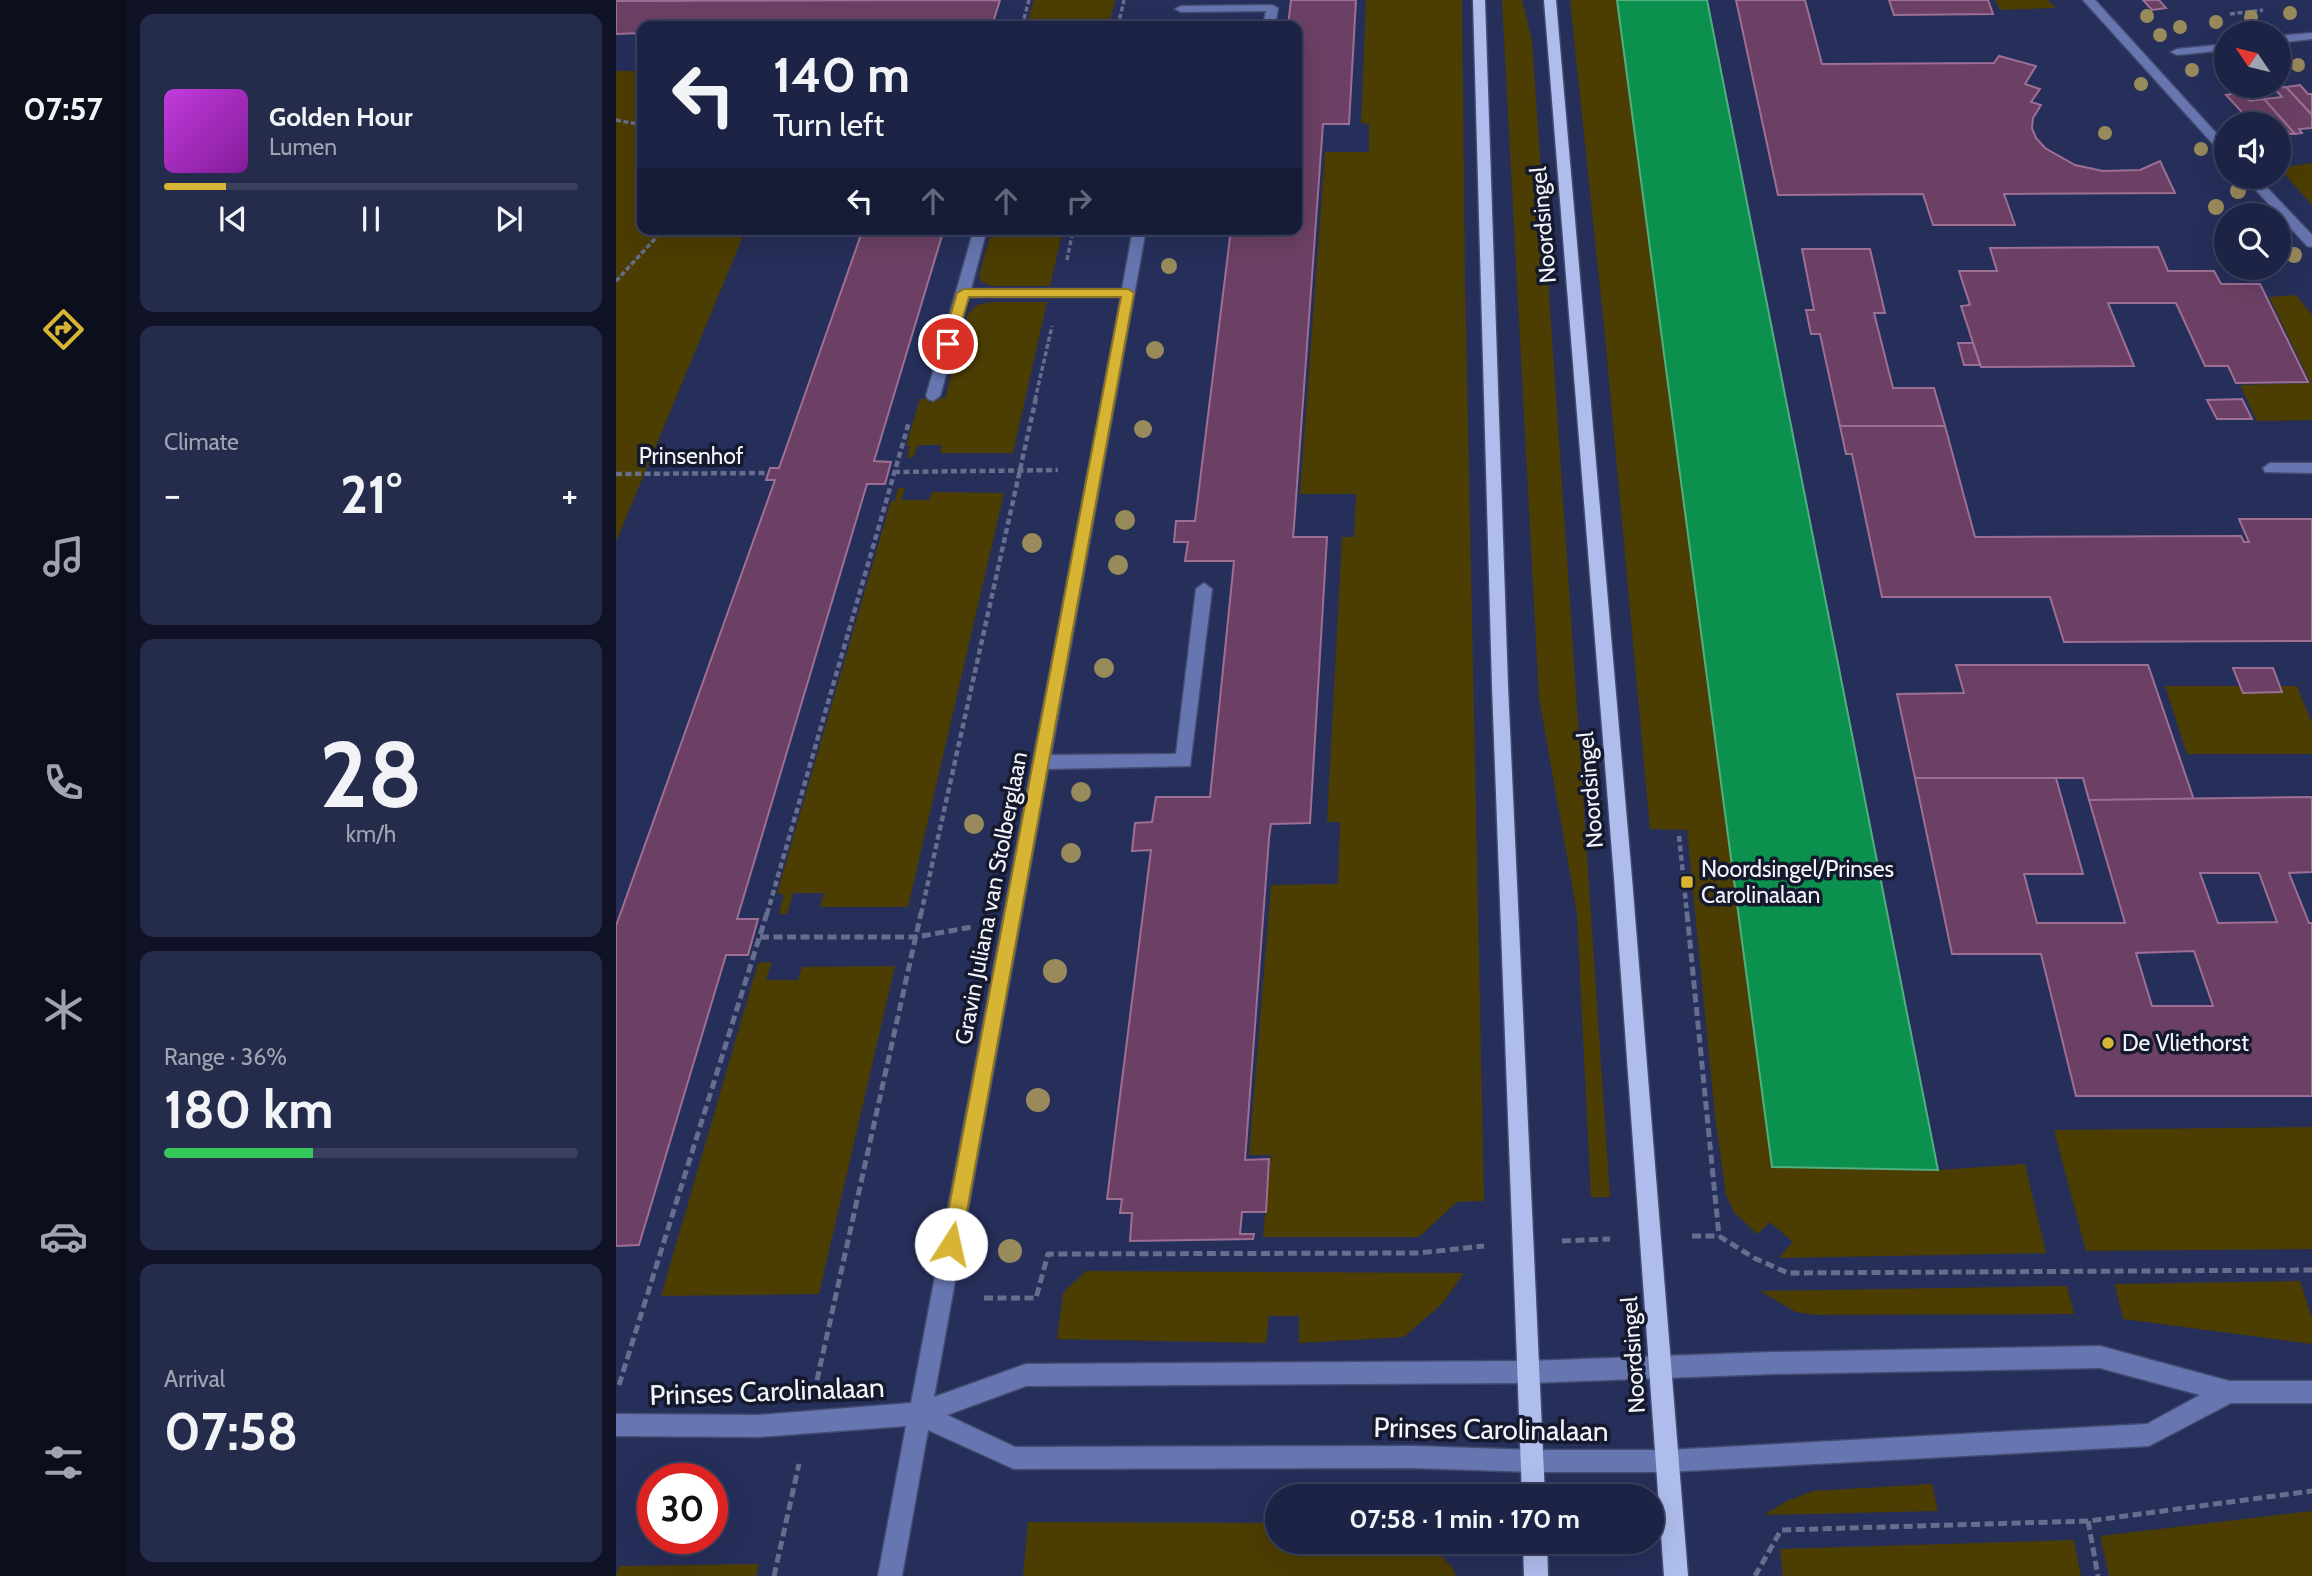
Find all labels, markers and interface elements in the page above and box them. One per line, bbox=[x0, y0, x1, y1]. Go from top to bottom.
north arrow bbox=[2214, 21, 2291, 98]
map controls bbox=[2214, 21, 2291, 280]
text: 140 m bbox=[773, 45, 910, 104]
icon: left bbox=[658, 49, 749, 140]
text: 07:57 bbox=[23, 89, 103, 128]
text: Golden Hour bbox=[269, 101, 412, 133]
text: Turn left bbox=[773, 105, 884, 144]
button: sound bbox=[2214, 112, 2291, 189]
text: Lumen bbox=[269, 133, 337, 161]
street label: Noordsingel bbox=[1524, 165, 1562, 284]
icon: left bbox=[841, 182, 879, 220]
icon: ahead bbox=[914, 182, 952, 220]
icon: ahead bbox=[987, 182, 1025, 220]
icon: right bbox=[1060, 182, 1098, 220]
icon: previous bbox=[214, 200, 252, 238]
icon: pause bbox=[352, 200, 390, 238]
icon: next bbox=[490, 200, 528, 238]
button: search bbox=[2214, 203, 2291, 280]
icon: directions bbox=[39, 305, 88, 354]
pin bbox=[918, 314, 978, 374]
icon: arrive bbox=[929, 325, 967, 363]
text: Climate bbox=[164, 428, 239, 456]
street label: Prinsenhof bbox=[639, 442, 744, 470]
text: 21° bbox=[340, 463, 402, 526]
text: − bbox=[164, 471, 181, 518]
text: + bbox=[561, 471, 578, 518]
icon: music bbox=[39, 532, 88, 581]
text: 28 bbox=[319, 719, 423, 830]
street label: Noordsingel bbox=[1571, 730, 1609, 849]
street label: Gravin Juliana van Stolberglaan bbox=[949, 749, 1033, 1047]
icon: phone bbox=[39, 758, 88, 807]
text: km/h bbox=[346, 820, 396, 848]
place label: Noordsingel/Prinses Carolinalaan bbox=[1701, 855, 1894, 909]
marker: Noordsingel/Prinses Carolinalaan bbox=[1679, 874, 1695, 890]
icon: climate bbox=[39, 985, 88, 1034]
place label: De Vliethorst bbox=[2122, 1029, 2249, 1057]
marker: De Vliethorst bbox=[2100, 1035, 2116, 1051]
text: Range · 36% bbox=[164, 1043, 287, 1071]
text: 180 km bbox=[164, 1078, 333, 1141]
position arrow bbox=[914, 1207, 988, 1281]
icon: car bbox=[39, 1212, 88, 1261]
street label: Noordsingel bbox=[1615, 1295, 1651, 1414]
text: Arrival bbox=[164, 1365, 225, 1393]
street label: Prinses Carolinalaan bbox=[649, 1370, 885, 1412]
text: 07:58 bbox=[164, 1400, 298, 1463]
street label: Prinses Carolinalaan bbox=[1373, 1410, 1609, 1448]
icon: filters bbox=[39, 1438, 88, 1487]
speed limit sign: 30 bbox=[637, 1463, 728, 1554]
text: 07:58 · 1 min · 170 m bbox=[1349, 1503, 1580, 1535]

